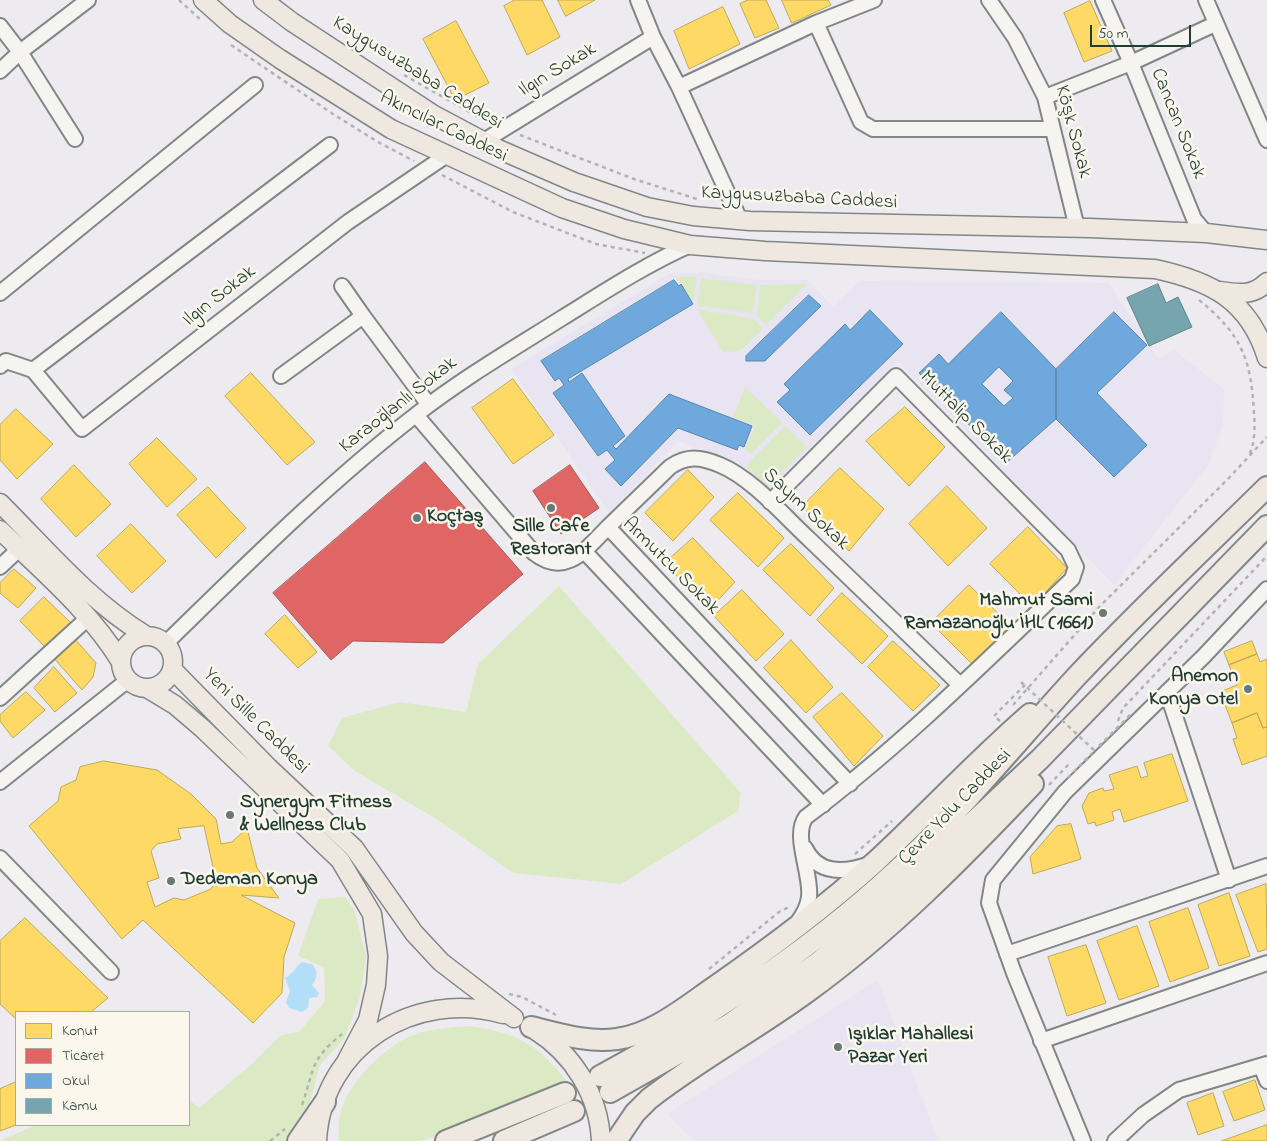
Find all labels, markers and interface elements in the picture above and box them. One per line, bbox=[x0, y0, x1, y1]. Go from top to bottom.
street label: Kaygusuzbaba Caddesi bbox=[327, 12, 507, 136]
scale bar bbox=[1092, 15, 1193, 47]
text: 50 m bbox=[1098, 23, 1128, 45]
street label: Ilgın Sokak bbox=[515, 38, 601, 104]
street label: Cancan Sokak bbox=[1144, 65, 1210, 183]
street label: Köşk Sokak bbox=[1048, 83, 1096, 181]
street label: Akıncılar Caddesi bbox=[375, 87, 511, 169]
street label: Kaygusuzbaba Caddesi bbox=[700, 182, 898, 216]
street label: Ilgın Sokak bbox=[179, 261, 261, 333]
street label: Karaoğlanlı Sokak bbox=[335, 353, 463, 459]
street label: Muttalip Sokak bbox=[914, 367, 1016, 469]
street label: Sayım Sokak bbox=[757, 464, 853, 556]
marker: Sille Cafe Restorant bbox=[545, 502, 557, 514]
place label: Koçtaş bbox=[427, 506, 484, 530]
marker: Koçtaş bbox=[411, 512, 423, 524]
street label: Armutcu Sokak bbox=[616, 513, 724, 621]
place label: Sille Cafe Restorant bbox=[511, 516, 591, 563]
place label: Mahmut Sami Ramazanoğlu İHL (1661) bbox=[904, 590, 1093, 637]
marker: Mahmut Sami Ramazanoğlu İHL (1661) bbox=[1097, 607, 1109, 619]
street label: Yeni Sille Caddesi bbox=[197, 664, 313, 780]
place label: Anemon Konya Otel bbox=[1149, 666, 1238, 713]
marker: Anemon Konya Otel bbox=[1242, 683, 1254, 695]
street label: Çevre Yolu Caddesi bbox=[894, 745, 1018, 871]
place label: Synergym Fitness & Wellness Club bbox=[240, 792, 392, 839]
marker: Synergym Fitness & Wellness Club bbox=[224, 809, 236, 821]
place label: Dedeman Konya bbox=[181, 869, 318, 893]
marker: Dedeman Konya bbox=[165, 875, 177, 887]
legend bbox=[15, 1011, 190, 1126]
text: Konut bbox=[62, 1020, 98, 1042]
place label: Işıklar Mahallesi Pazar Yeri bbox=[848, 1024, 973, 1071]
marker: Işıklar Mahallesi Pazar Yeri bbox=[832, 1041, 844, 1053]
text: Ticaret bbox=[62, 1045, 104, 1067]
text: Okul bbox=[62, 1070, 89, 1092]
text: Kamu bbox=[62, 1095, 98, 1117]

